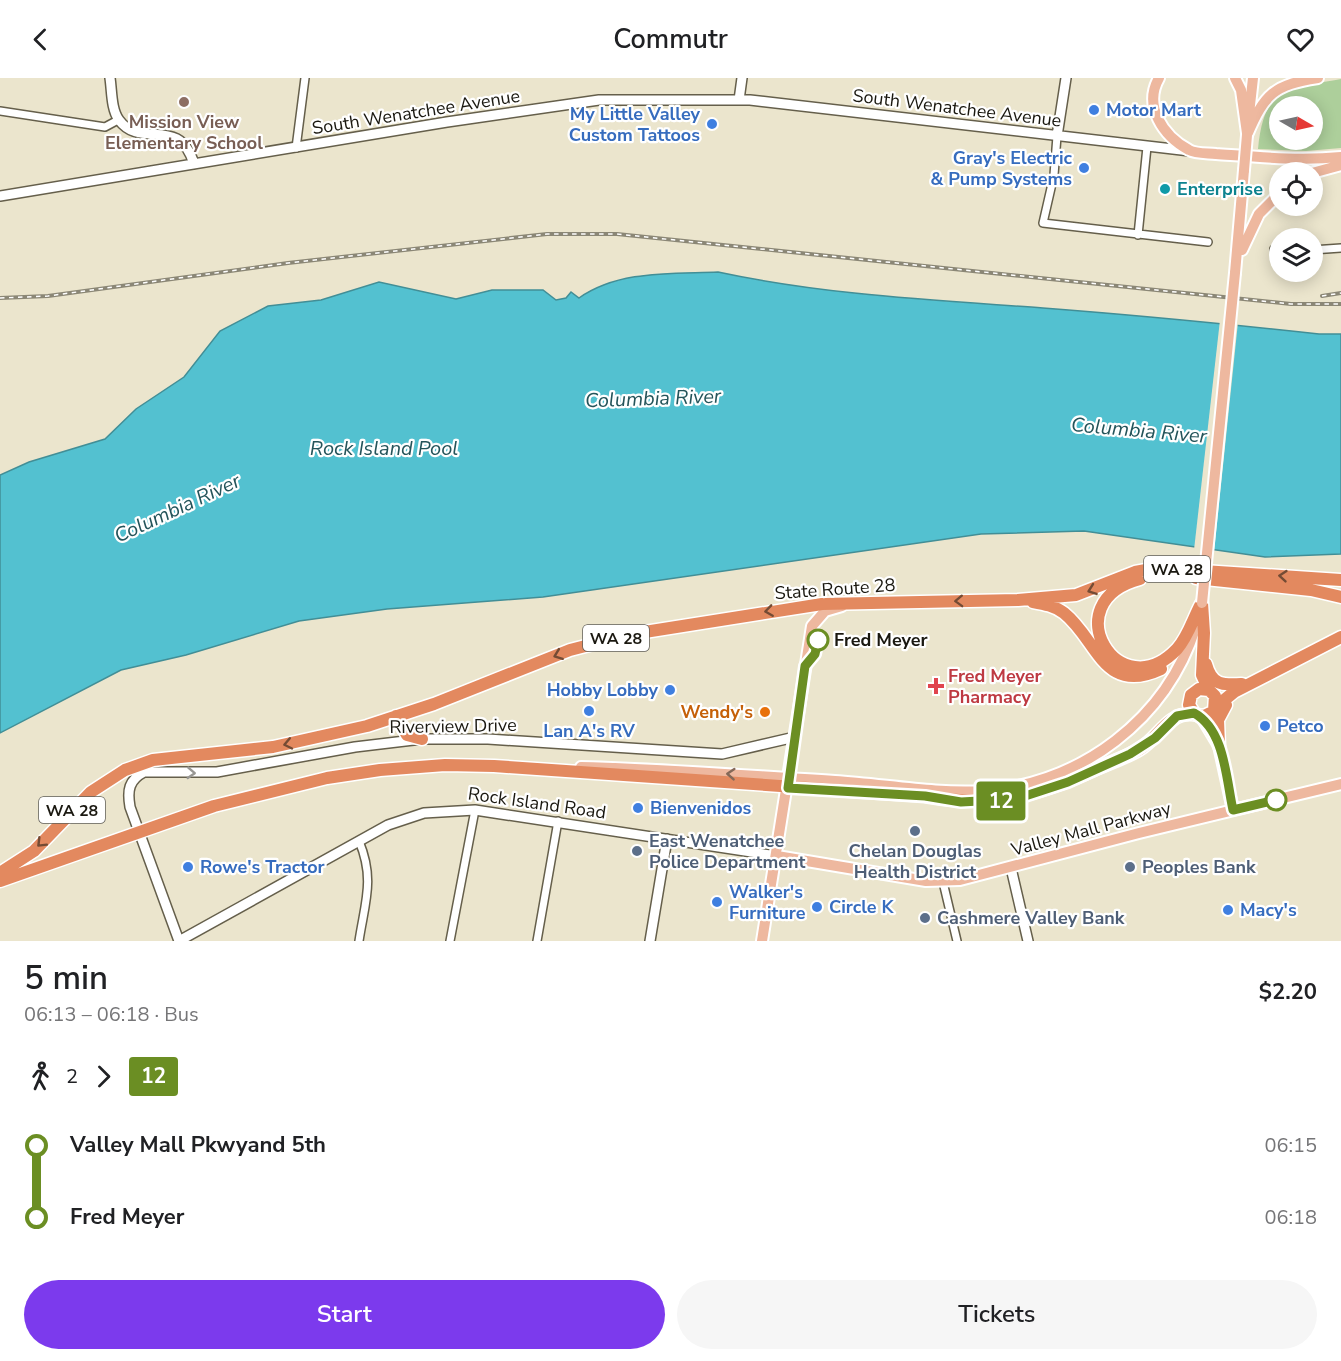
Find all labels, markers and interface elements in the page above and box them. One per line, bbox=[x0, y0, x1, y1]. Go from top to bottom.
text: Commutr bbox=[613, 21, 728, 58]
icon: back bbox=[24, 23, 57, 56]
icon: heart bbox=[1284, 23, 1317, 56]
street label: South Wenatchee Avenue bbox=[851, 83, 1063, 133]
street label: South Wenatchee Avenue bbox=[310, 84, 522, 140]
marker: Mission View Elementary School bbox=[177, 95, 191, 109]
north arrow bbox=[1269, 96, 1323, 150]
map controls bbox=[1269, 96, 1323, 282]
place label: Motor Mart bbox=[1106, 98, 1201, 122]
place label: My Little Valley Custom Tattoos bbox=[569, 102, 701, 147]
marker: Motor Mart bbox=[1087, 103, 1101, 117]
place label: Mission View Elementary School bbox=[105, 110, 263, 155]
marker: My Little Valley Custom Tattoos bbox=[705, 117, 719, 131]
place label: Gray's Electric & Pump Systems bbox=[930, 146, 1072, 191]
marker: Gray's Electric & Pump Systems bbox=[1077, 161, 1091, 175]
button: locate bbox=[1269, 162, 1323, 216]
place label: Enterprise bbox=[1177, 177, 1263, 201]
marker: Enterprise bbox=[1158, 182, 1172, 196]
button: layers bbox=[1269, 228, 1323, 282]
water label: Columbia River bbox=[585, 383, 722, 414]
water label: Columbia River bbox=[1070, 411, 1209, 450]
water label: Rock Island Pool bbox=[310, 435, 458, 462]
water label: Columbia River bbox=[110, 467, 245, 549]
road number: WA 28 bbox=[1144, 556, 1210, 582]
one-way arrow bbox=[1278, 569, 1287, 582]
street label: State Route 28 bbox=[774, 573, 896, 605]
one-way arrow bbox=[1087, 582, 1098, 595]
one-way arrow bbox=[955, 595, 964, 607]
one-way arrow bbox=[764, 605, 774, 617]
road number: WA 28 bbox=[583, 625, 649, 651]
place label: Fred Meyer bbox=[834, 628, 928, 652]
marker: Fred Meyer bbox=[807, 629, 829, 651]
one-way arrow bbox=[553, 648, 564, 660]
place label: Fred Meyer Pharmacy bbox=[948, 664, 1042, 709]
place label: Hobby Lobby bbox=[547, 678, 659, 702]
marker: Fred Meyer Pharmacy bbox=[929, 679, 943, 693]
marker: Hobby Lobby bbox=[663, 683, 677, 697]
place label: Wendy's bbox=[680, 700, 753, 724]
marker: Lan A's RV bbox=[582, 704, 596, 718]
marker: Wendy's bbox=[758, 705, 772, 719]
street label: Riverview Drive bbox=[389, 713, 517, 739]
place label: Petco bbox=[1277, 714, 1324, 738]
place label: Lan A's RV bbox=[543, 719, 636, 743]
marker: Petco bbox=[1258, 719, 1272, 733]
one-way arrow bbox=[283, 737, 293, 750]
one-way arrow bbox=[187, 766, 196, 779]
one-way arrow bbox=[726, 768, 735, 781]
street label: Rock Island Road bbox=[466, 781, 608, 825]
line badge: 12 bbox=[974, 782, 1028, 820]
text: 12 bbox=[988, 787, 1014, 815]
unlabelled marker bbox=[1265, 789, 1287, 811]
place label: Bienvenidos bbox=[650, 796, 752, 820]
street label: Valley Mall Parkway bbox=[1008, 796, 1174, 862]
road number: WA 28 bbox=[39, 797, 105, 823]
marker: Bienvenidos bbox=[631, 801, 645, 815]
marker: Chelan Douglas Health District bbox=[908, 824, 922, 838]
place label: East Wenatchee Police Department bbox=[649, 829, 806, 874]
one-way arrow bbox=[38, 836, 49, 847]
place label: Chelan Douglas Health District bbox=[848, 839, 982, 884]
marker: East Wenatchee Police Department bbox=[630, 844, 644, 858]
place label: Rowe's Tractor bbox=[200, 855, 325, 879]
place label: Peoples Bank bbox=[1142, 855, 1256, 879]
marker: Rowe's Tractor bbox=[181, 860, 195, 874]
marker: Peoples Bank bbox=[1123, 860, 1137, 874]
place label: Walker's Furniture bbox=[729, 880, 806, 925]
marker: Walker's Furniture bbox=[710, 895, 724, 909]
place label: Circle K bbox=[829, 895, 894, 919]
place label: Macy's bbox=[1240, 898, 1297, 922]
marker: Circle K bbox=[810, 900, 824, 914]
marker: Macy's bbox=[1221, 903, 1235, 917]
place label: Cashmere Valley Bank bbox=[937, 906, 1125, 930]
marker: Cashmere Valley Bank bbox=[918, 911, 932, 925]
text: 5 min bbox=[24, 956, 108, 1001]
text: $2.20 bbox=[1259, 977, 1317, 1007]
text: 06:13 – 06:18 · Bus bbox=[24, 1001, 199, 1028]
icon: walk bbox=[24, 1060, 57, 1093]
icon: forward bbox=[87, 1060, 120, 1093]
text: 12 bbox=[141, 1062, 166, 1090]
text: 2 bbox=[66, 1063, 78, 1090]
text: Valley Mall Pkwyand 5th bbox=[70, 1130, 326, 1160]
text: 06:15 bbox=[1264, 1132, 1317, 1159]
text: Fred Meyer bbox=[70, 1202, 184, 1232]
text: 06:18 bbox=[1264, 1204, 1317, 1231]
button: Start bbox=[24, 1280, 665, 1349]
button: Tickets bbox=[677, 1280, 1317, 1349]

